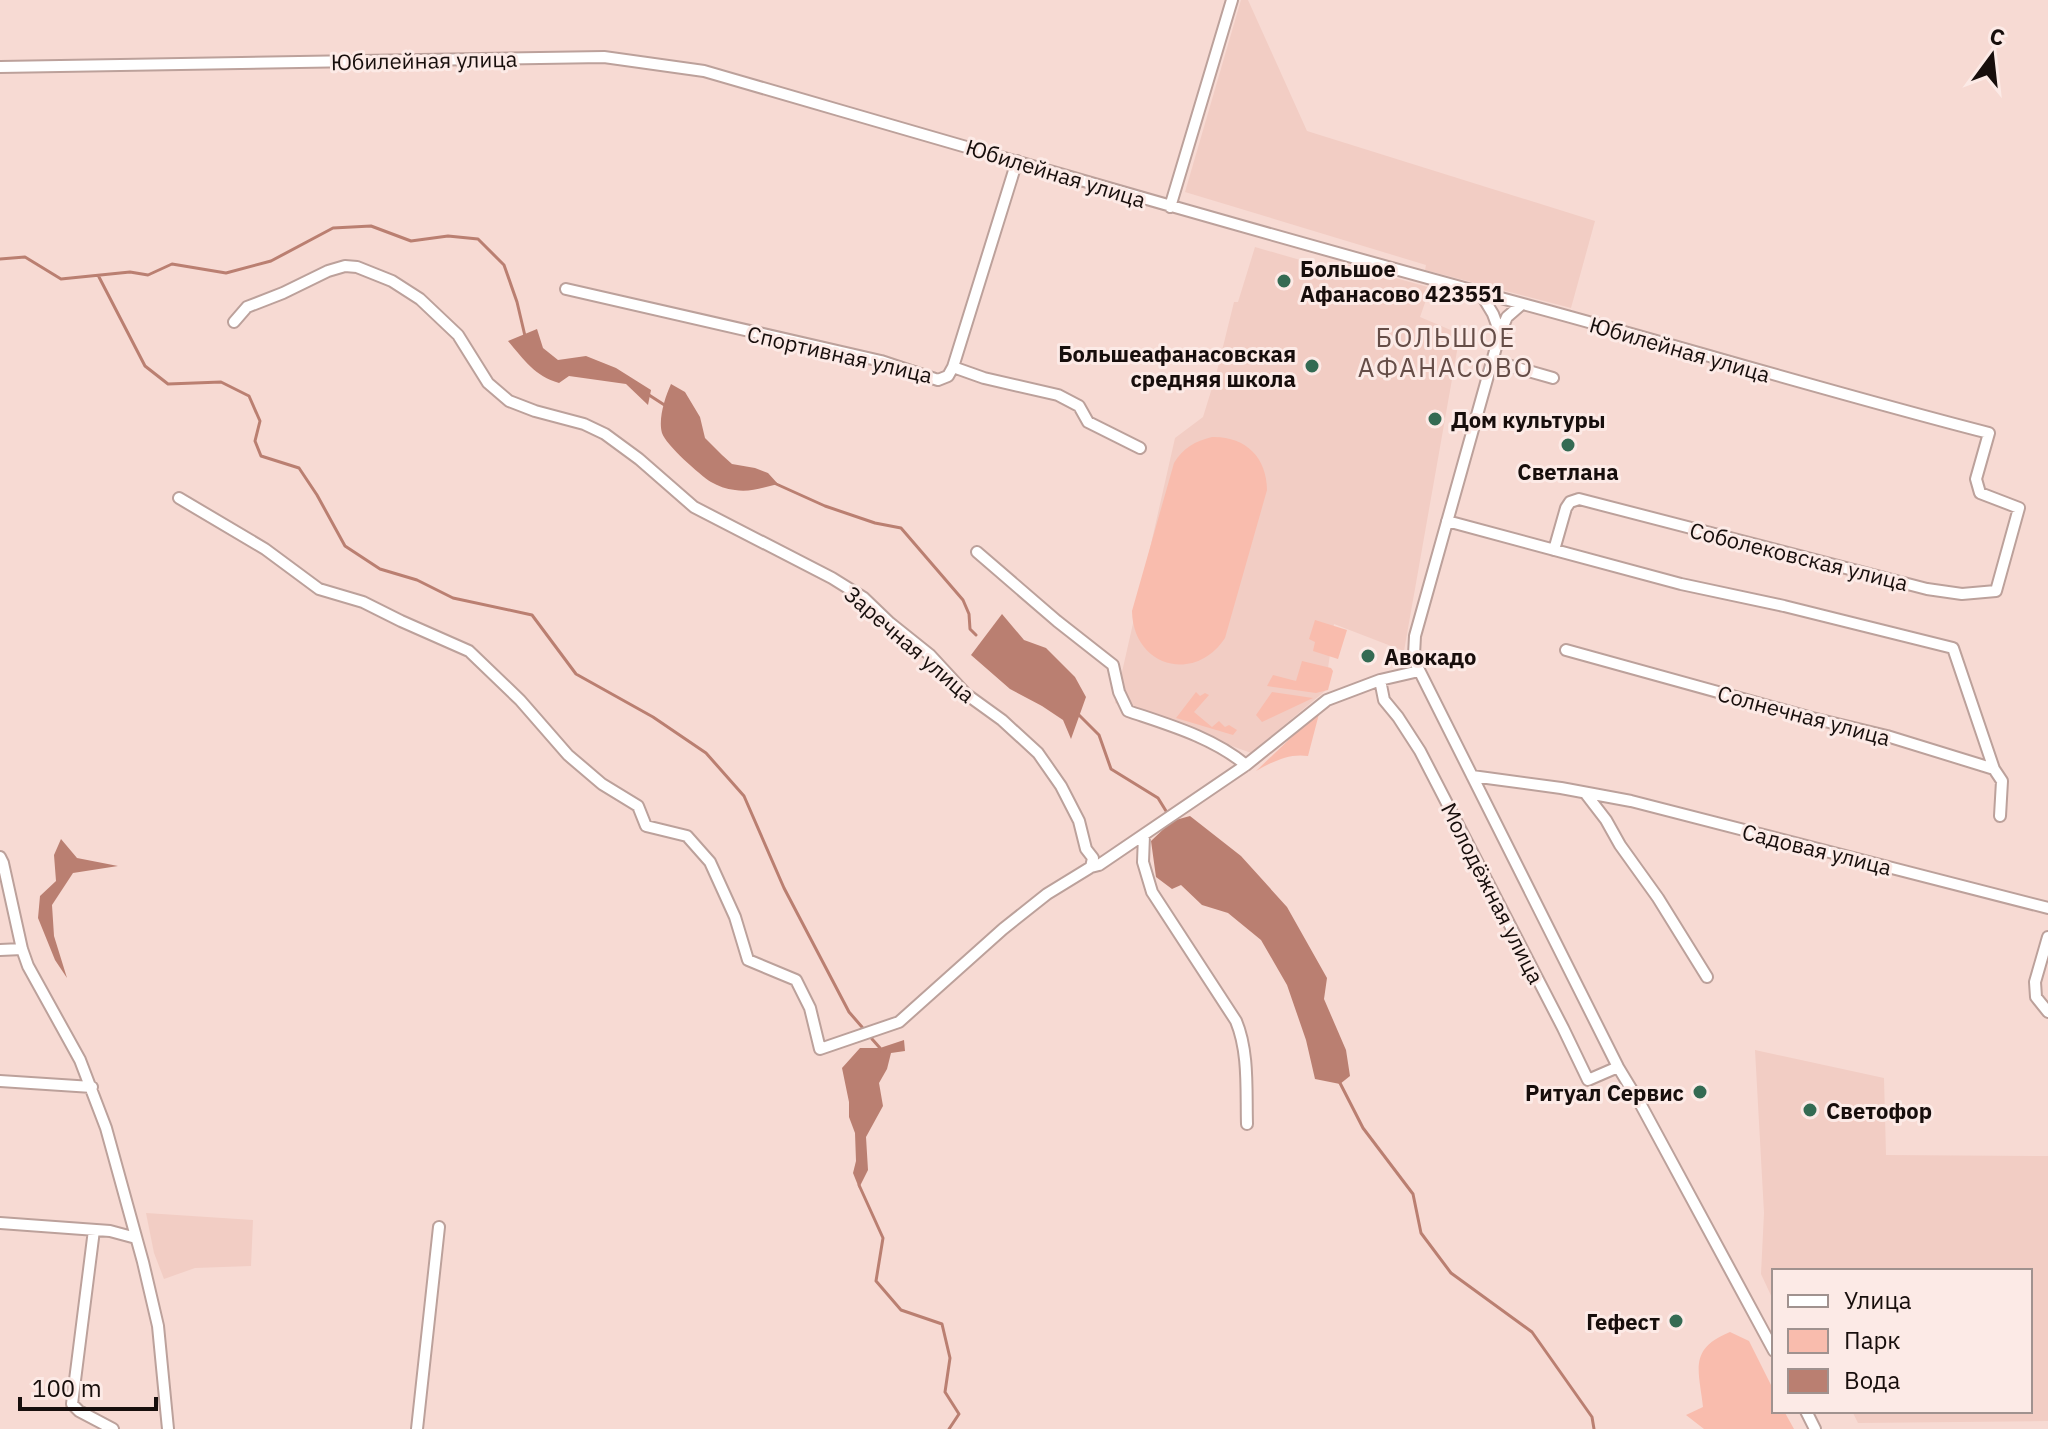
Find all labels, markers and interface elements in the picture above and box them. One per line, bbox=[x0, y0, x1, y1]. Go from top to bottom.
north arrow bbox=[1952, 16, 2032, 96]
text: С bbox=[1987, 20, 2008, 52]
street label: Юбилейная улица bbox=[331, 44, 518, 76]
street label: Юбилейная улица bbox=[963, 132, 1150, 214]
place label: Большое Афанасово 423551 bbox=[1300, 254, 1504, 308]
marker: Большое Афанасово 423551 bbox=[1275, 272, 1293, 290]
street label: Юбилейная улица bbox=[1586, 309, 1774, 389]
street label: Спортивная улица bbox=[745, 319, 936, 389]
district label: БОЛЬШОЕ АФАНАСОВО bbox=[1358, 320, 1534, 384]
place label: Большеафанасовская средняя школа bbox=[1058, 339, 1296, 393]
marker: Большеафанасовская средняя школа bbox=[1303, 357, 1321, 375]
place label: Дом культуры bbox=[1451, 405, 1606, 434]
marker: Дом культуры bbox=[1426, 410, 1444, 428]
marker: Светлана bbox=[1559, 436, 1577, 454]
place label: Светлана bbox=[1517, 457, 1619, 486]
street label: Соболековская улица bbox=[1687, 515, 1912, 597]
street label: Заречная улица bbox=[839, 579, 982, 709]
place label: Авокадо bbox=[1384, 642, 1476, 671]
marker: Авокадо bbox=[1359, 647, 1377, 665]
street label: Солнечная улица bbox=[1714, 678, 1894, 752]
street label: Молодёжная улица bbox=[1435, 798, 1551, 989]
street label: Садовая улица bbox=[1739, 816, 1895, 882]
place label: Ритуал Сервис bbox=[1525, 1078, 1684, 1107]
marker: Ритуал Сервис bbox=[1691, 1083, 1709, 1101]
place label: Светофор bbox=[1826, 1096, 1932, 1125]
marker: Светофор bbox=[1801, 1101, 1819, 1119]
legend bbox=[1772, 1269, 2032, 1413]
text: Улица bbox=[1844, 1284, 1912, 1316]
place label: Гефест bbox=[1586, 1307, 1660, 1336]
marker: Гефест bbox=[1667, 1312, 1685, 1330]
text: Парк bbox=[1844, 1324, 1901, 1356]
scale bar bbox=[20, 1361, 156, 1411]
text: Вода bbox=[1844, 1364, 1900, 1396]
text: 100 m bbox=[32, 1372, 102, 1404]

